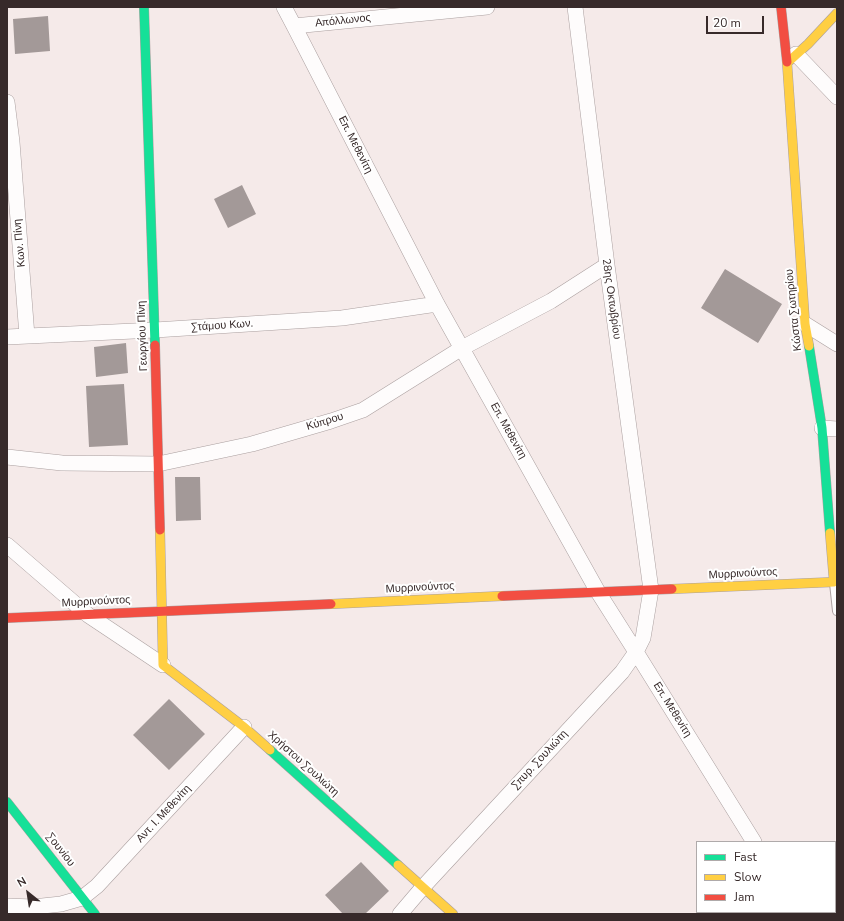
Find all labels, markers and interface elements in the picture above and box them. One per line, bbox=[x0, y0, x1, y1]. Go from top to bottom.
scale bar bbox=[708, 8, 766, 34]
street label: Απόλλωνος bbox=[314, 12, 372, 30]
text: 20 m bbox=[713, 15, 741, 31]
street label: Επ. Μεθενίτη bbox=[335, 114, 375, 176]
street label: Κων. Πίνη bbox=[11, 218, 29, 268]
street label: 28ης Οκτωβρίου bbox=[599, 258, 623, 340]
street label: Κώστα Σωτηρίου bbox=[783, 268, 805, 352]
street label: Γεωργίου Πίνη bbox=[135, 300, 151, 372]
street label: Στάμου Κων. bbox=[191, 317, 253, 335]
street label: Επ. Μεθενίτη bbox=[487, 400, 529, 462]
street label: Κύπρου bbox=[305, 410, 345, 434]
street label: Μυρρινούντος bbox=[708, 566, 778, 582]
street label: Μυρρινούντος bbox=[385, 580, 455, 596]
street label: Μυρρινούντος bbox=[61, 594, 131, 610]
street label: Επ. Μεθενίτη bbox=[650, 680, 694, 740]
street label: Σπυρ. Σουλιώτη bbox=[509, 728, 571, 792]
street label: Χρήστου Σουλιώτη bbox=[265, 729, 341, 799]
street label: Αντ. Ι. Μεθενίτη bbox=[134, 782, 194, 846]
street label: Σουνίου bbox=[43, 831, 77, 869]
legend bbox=[696, 841, 836, 913]
text: Fast bbox=[734, 849, 757, 865]
text: Slow bbox=[734, 869, 762, 885]
north arrow bbox=[8, 873, 48, 913]
text: N bbox=[14, 874, 29, 891]
text: Jam bbox=[734, 889, 755, 905]

